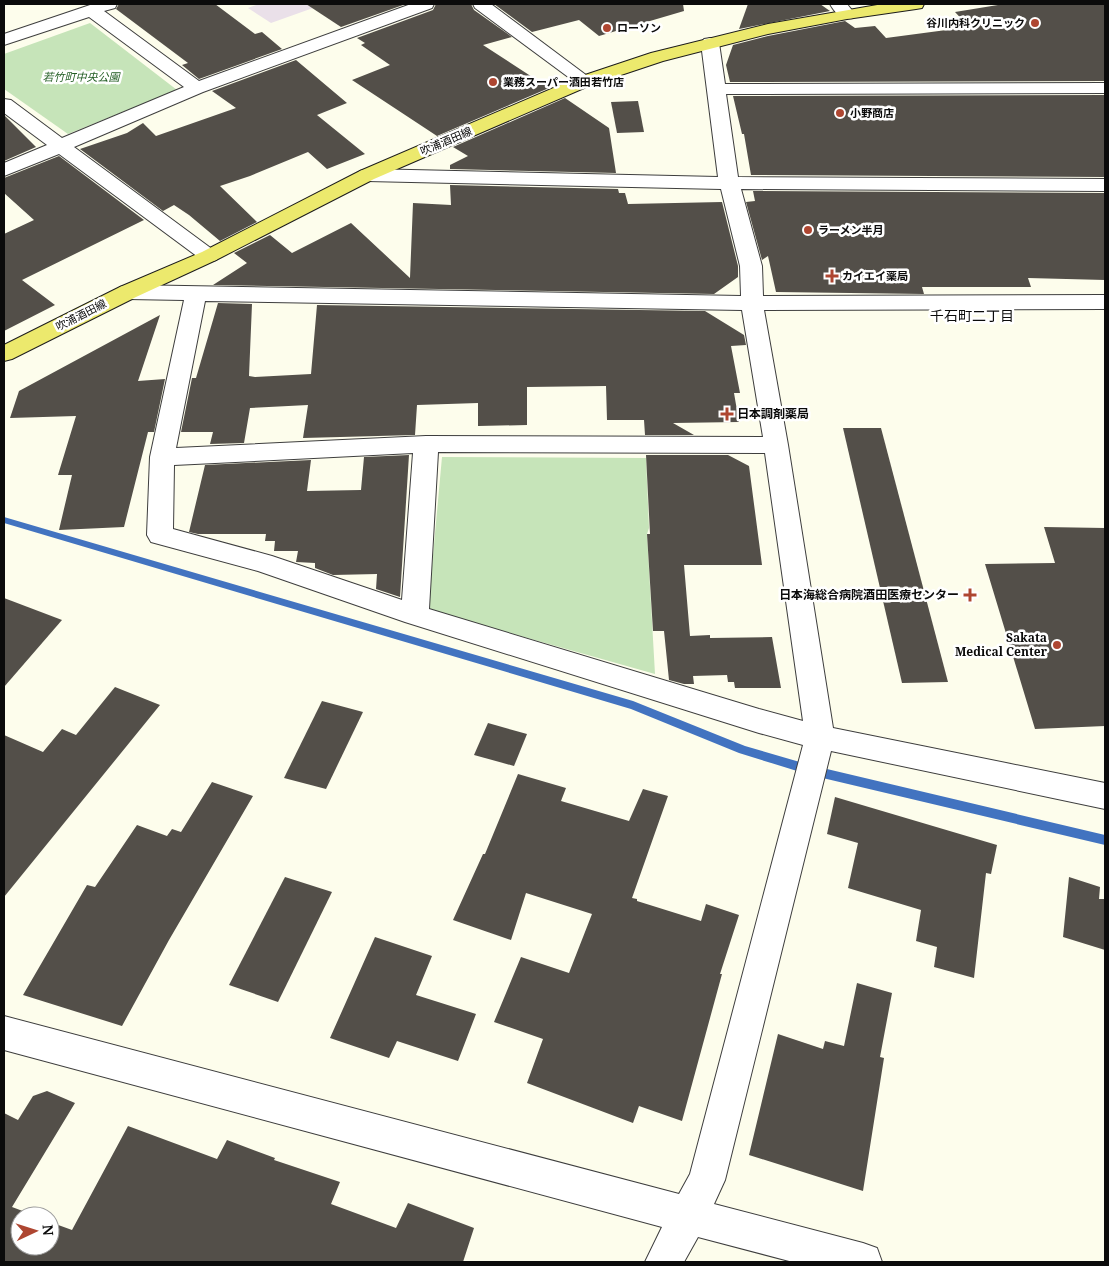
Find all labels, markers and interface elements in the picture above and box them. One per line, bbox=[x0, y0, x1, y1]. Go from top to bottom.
place label: 谷川内科クリニック bbox=[926, 15, 1025, 30]
marker: 谷川内科クリニック bbox=[1029, 17, 1041, 29]
place label: ローソン bbox=[617, 20, 661, 35]
marker: ローソン bbox=[601, 22, 613, 34]
park label: 若竹町中央公園 bbox=[43, 69, 121, 84]
place label: 業務スーパー酒田若竹店 bbox=[503, 74, 624, 89]
marker: 業務スーパー酒田若竹店 bbox=[487, 76, 499, 88]
place label: 小野商店 bbox=[850, 105, 894, 120]
marker: 小野商店 bbox=[834, 107, 846, 119]
street label: 吹浦酒田線 bbox=[418, 123, 474, 158]
place label: ラーメン半月 bbox=[818, 222, 884, 237]
marker: ラーメン半月 bbox=[802, 224, 814, 236]
place label: カイエイ薬局 bbox=[842, 268, 908, 283]
marker: カイエイ薬局 bbox=[826, 270, 838, 282]
street label: 吹浦酒田線 bbox=[53, 295, 109, 334]
district label: 千石町二丁目 bbox=[930, 306, 1014, 325]
place label: 日本調剤薬局 bbox=[737, 405, 809, 422]
marker: 日本調剤薬局 bbox=[721, 408, 733, 420]
place label: 日本海総合病院酒田医療センター bbox=[779, 586, 959, 603]
marker: 日本海総合病院酒田医療センター bbox=[963, 588, 977, 602]
place label: Sakata Medical Center bbox=[955, 629, 1048, 660]
marker: Sakata Medical Center bbox=[1051, 639, 1063, 651]
north arrow bbox=[10, 1206, 60, 1256]
text: N bbox=[39, 1224, 58, 1236]

